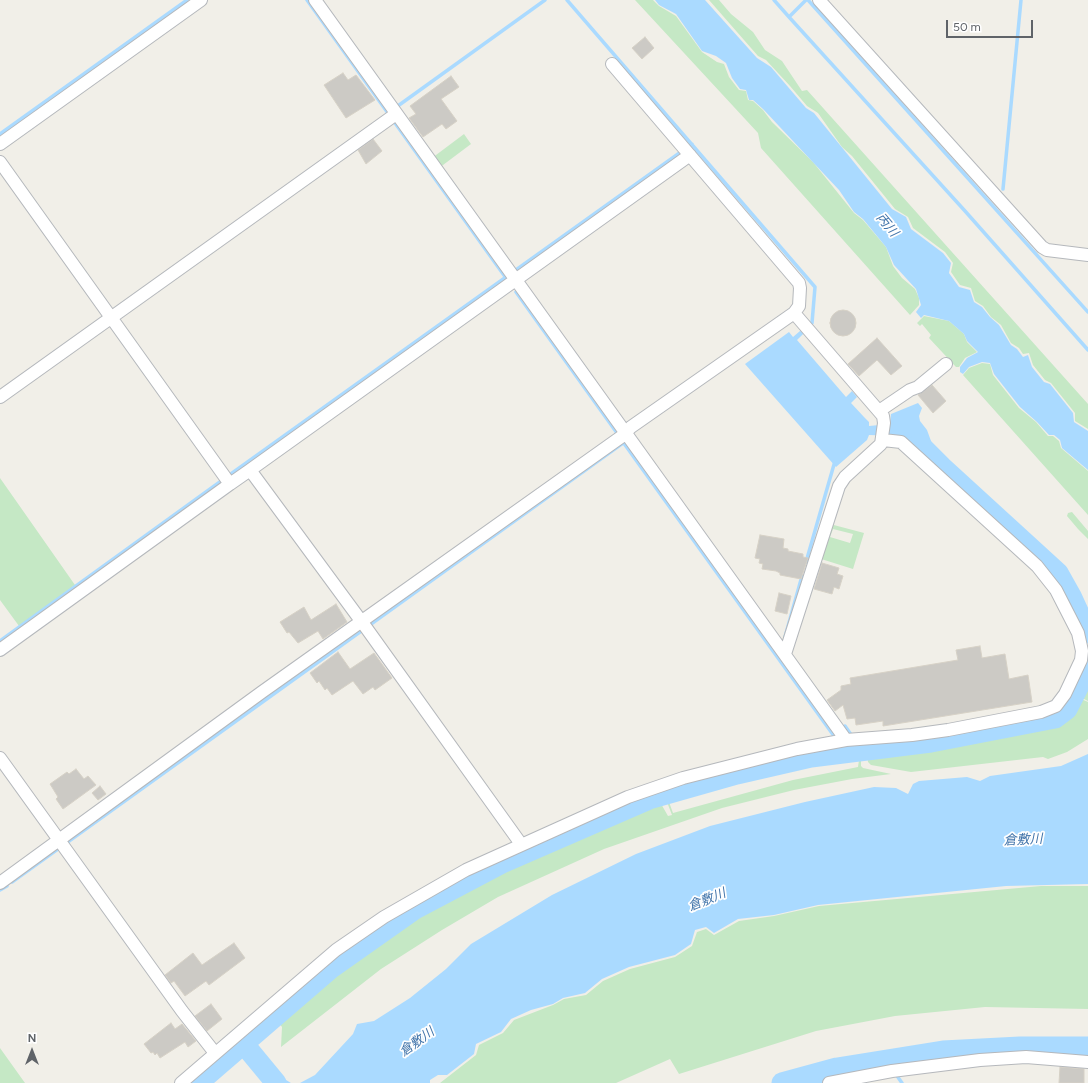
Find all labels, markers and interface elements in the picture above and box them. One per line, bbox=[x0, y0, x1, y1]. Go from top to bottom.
scale bar bbox=[948, 12, 1035, 38]
text: 50 m bbox=[953, 20, 981, 34]
water label: 丙川 bbox=[873, 210, 901, 240]
water label: 倉敷川 bbox=[1003, 831, 1043, 849]
water label: 倉敷川 bbox=[686, 885, 728, 915]
water label: 倉敷川 bbox=[397, 1024, 437, 1060]
north arrow bbox=[12, 1031, 52, 1071]
text: N bbox=[28, 1032, 36, 1045]

